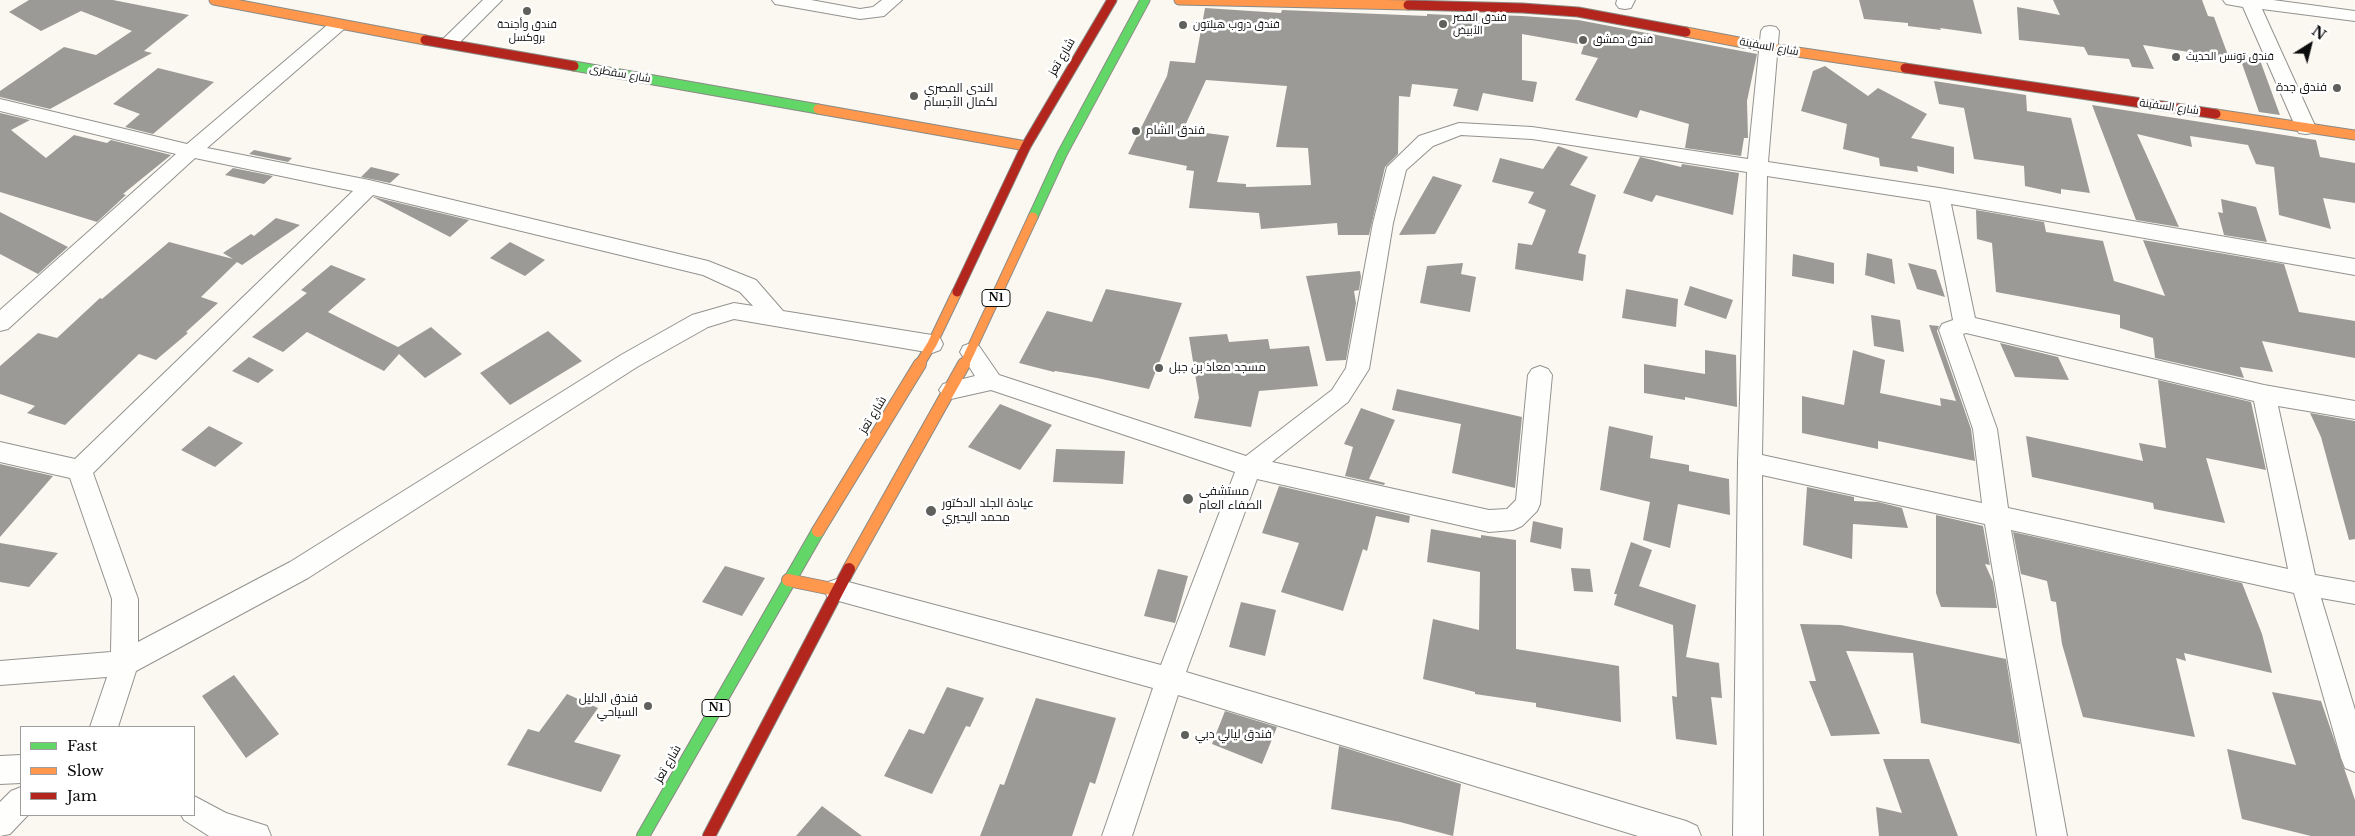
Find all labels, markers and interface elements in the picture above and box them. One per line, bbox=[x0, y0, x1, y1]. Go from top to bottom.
marker: فندق وأجنحة بروكسل bbox=[521, 5, 533, 17]
place label: فندق القصر الأبيض bbox=[1453, 11, 1507, 37]
place label: فندق وأجنحة بروكسل bbox=[497, 18, 557, 44]
place label: فندق دروب هيلتون bbox=[1193, 18, 1280, 32]
marker: فندق القصر الأبيض bbox=[1437, 18, 1449, 30]
marker: فندق دروب هيلتون bbox=[1177, 19, 1189, 31]
north arrow bbox=[2285, 20, 2335, 70]
text: N bbox=[2308, 22, 2329, 44]
place label: فندق دمشق bbox=[1593, 33, 1653, 47]
marker: فندق دمشق bbox=[1577, 34, 1589, 46]
street label: شارع السفينة bbox=[1738, 35, 1800, 59]
street label: شارع تعز bbox=[1045, 36, 1079, 78]
place label: فندق تونس الحديث bbox=[2186, 50, 2274, 64]
marker: فندق تونس الحديث bbox=[2170, 51, 2182, 63]
street label: شارع سقطرى bbox=[588, 62, 652, 86]
place label: فندق جدة bbox=[2276, 81, 2327, 95]
place label: الندي المصري لكمال الأجسام bbox=[924, 82, 997, 110]
marker: فندق جدة bbox=[2331, 82, 2343, 94]
marker: الندي المصري لكمال الأجسام bbox=[908, 90, 920, 102]
street label: شارع السفينة bbox=[2138, 96, 2200, 118]
place label: فندق الشام bbox=[1146, 124, 1205, 138]
marker: فندق الشام bbox=[1130, 125, 1142, 137]
road number: N1 bbox=[982, 290, 1010, 306]
place label: مسجد معاذ بن جبل bbox=[1169, 361, 1266, 375]
marker: مسجد معاذ بن جبل bbox=[1153, 362, 1165, 374]
street label: شارع تعز bbox=[856, 394, 890, 436]
place label: مستشفى الصفاء العام bbox=[1199, 485, 1262, 513]
marker: مستشفى الصفاء العام bbox=[1181, 492, 1195, 506]
place label: عيادة الجلد الدكتور محمد اليحيري bbox=[942, 497, 1034, 525]
marker: عيادة الجلد الدكتور محمد اليحيري bbox=[924, 504, 938, 518]
place label: فندق الدليل السياحي bbox=[579, 692, 638, 720]
marker: فندق الدليل السياحي bbox=[642, 700, 654, 712]
road number: N1 bbox=[702, 700, 730, 716]
legend bbox=[20, 726, 195, 816]
place label: فندق ليالي دبي bbox=[1195, 728, 1272, 742]
marker: فندق ليالي دبي bbox=[1179, 729, 1191, 741]
text: Fast bbox=[67, 736, 97, 755]
street label: شارع تعز bbox=[651, 743, 685, 785]
text: Slow bbox=[67, 761, 104, 780]
text: Jam bbox=[67, 786, 97, 805]

